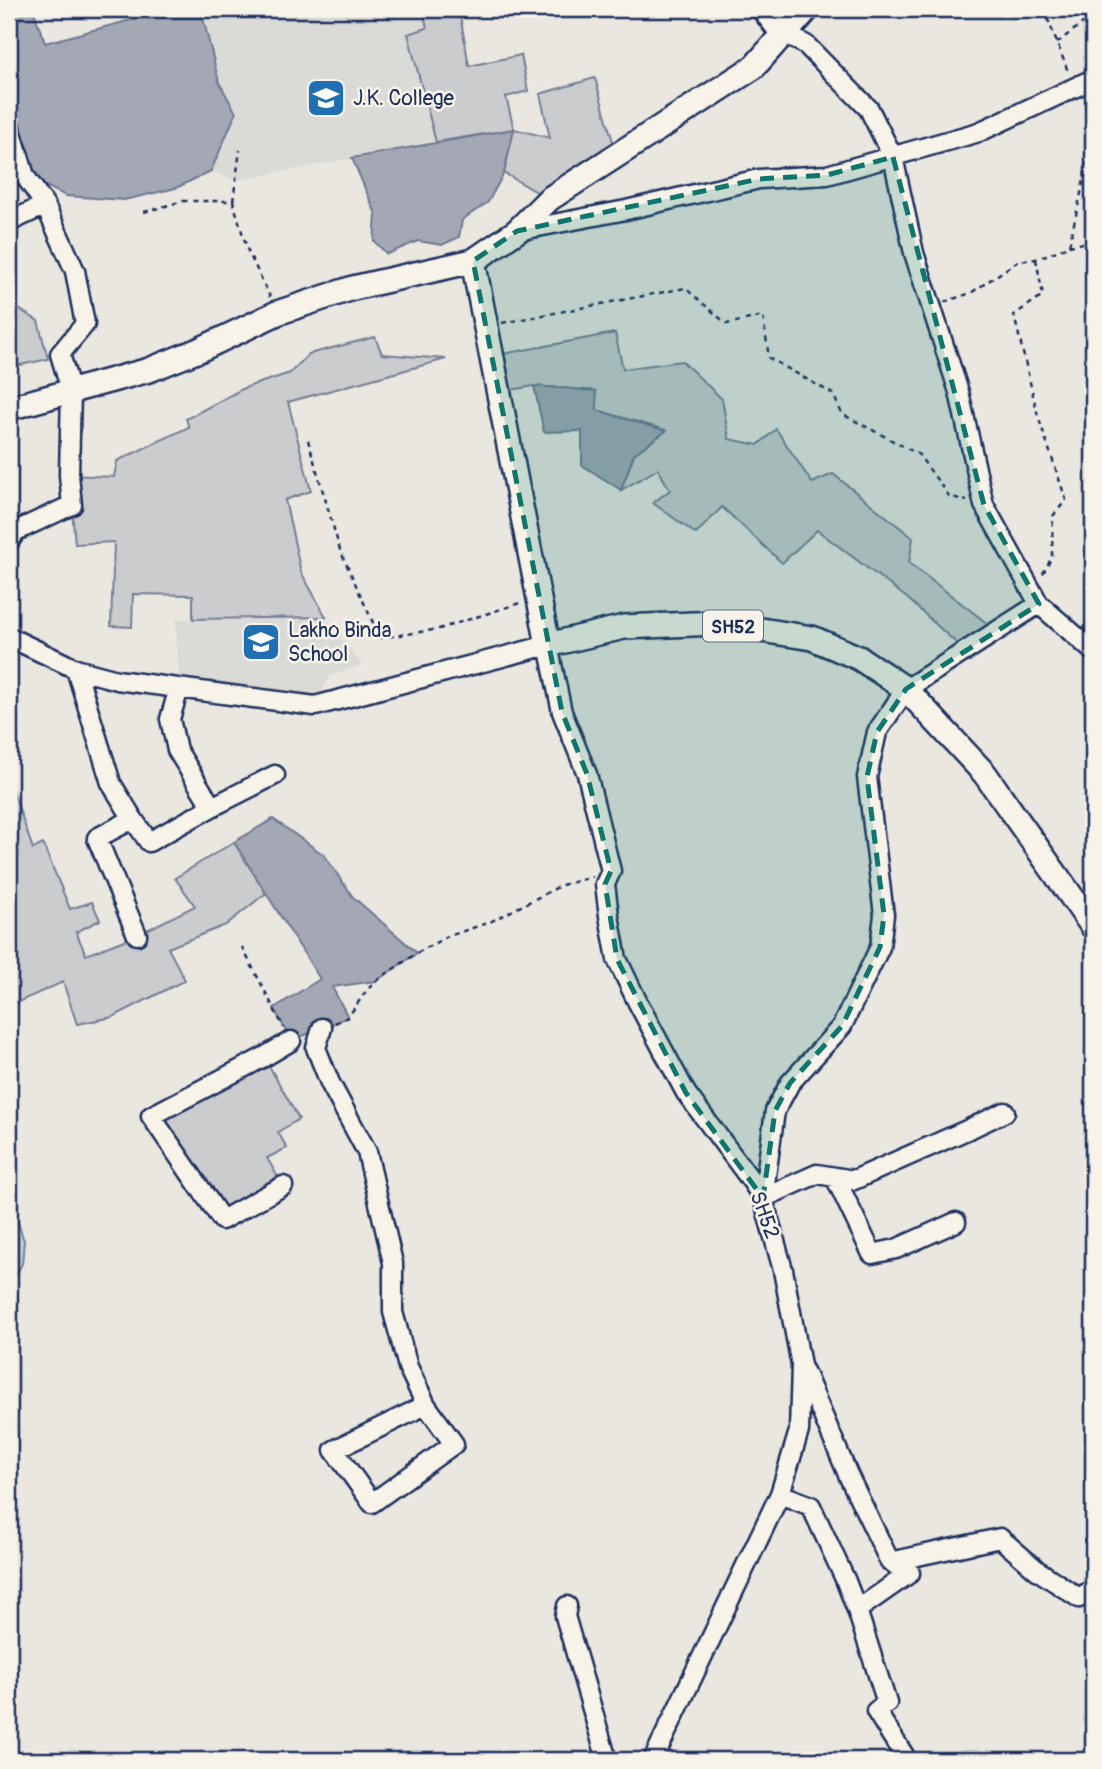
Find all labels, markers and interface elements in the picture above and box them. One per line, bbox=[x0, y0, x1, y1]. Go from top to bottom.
school or university icon: J.K. College bbox=[305, 77, 347, 119]
place label: J.K. College bbox=[353, 85, 455, 112]
road number: SH52 bbox=[703, 610, 763, 642]
place label: Lakho Binda School bbox=[288, 617, 391, 668]
school or university icon: Lakho Binda School bbox=[240, 621, 282, 663]
street label: SH52 bbox=[744, 1188, 786, 1243]

